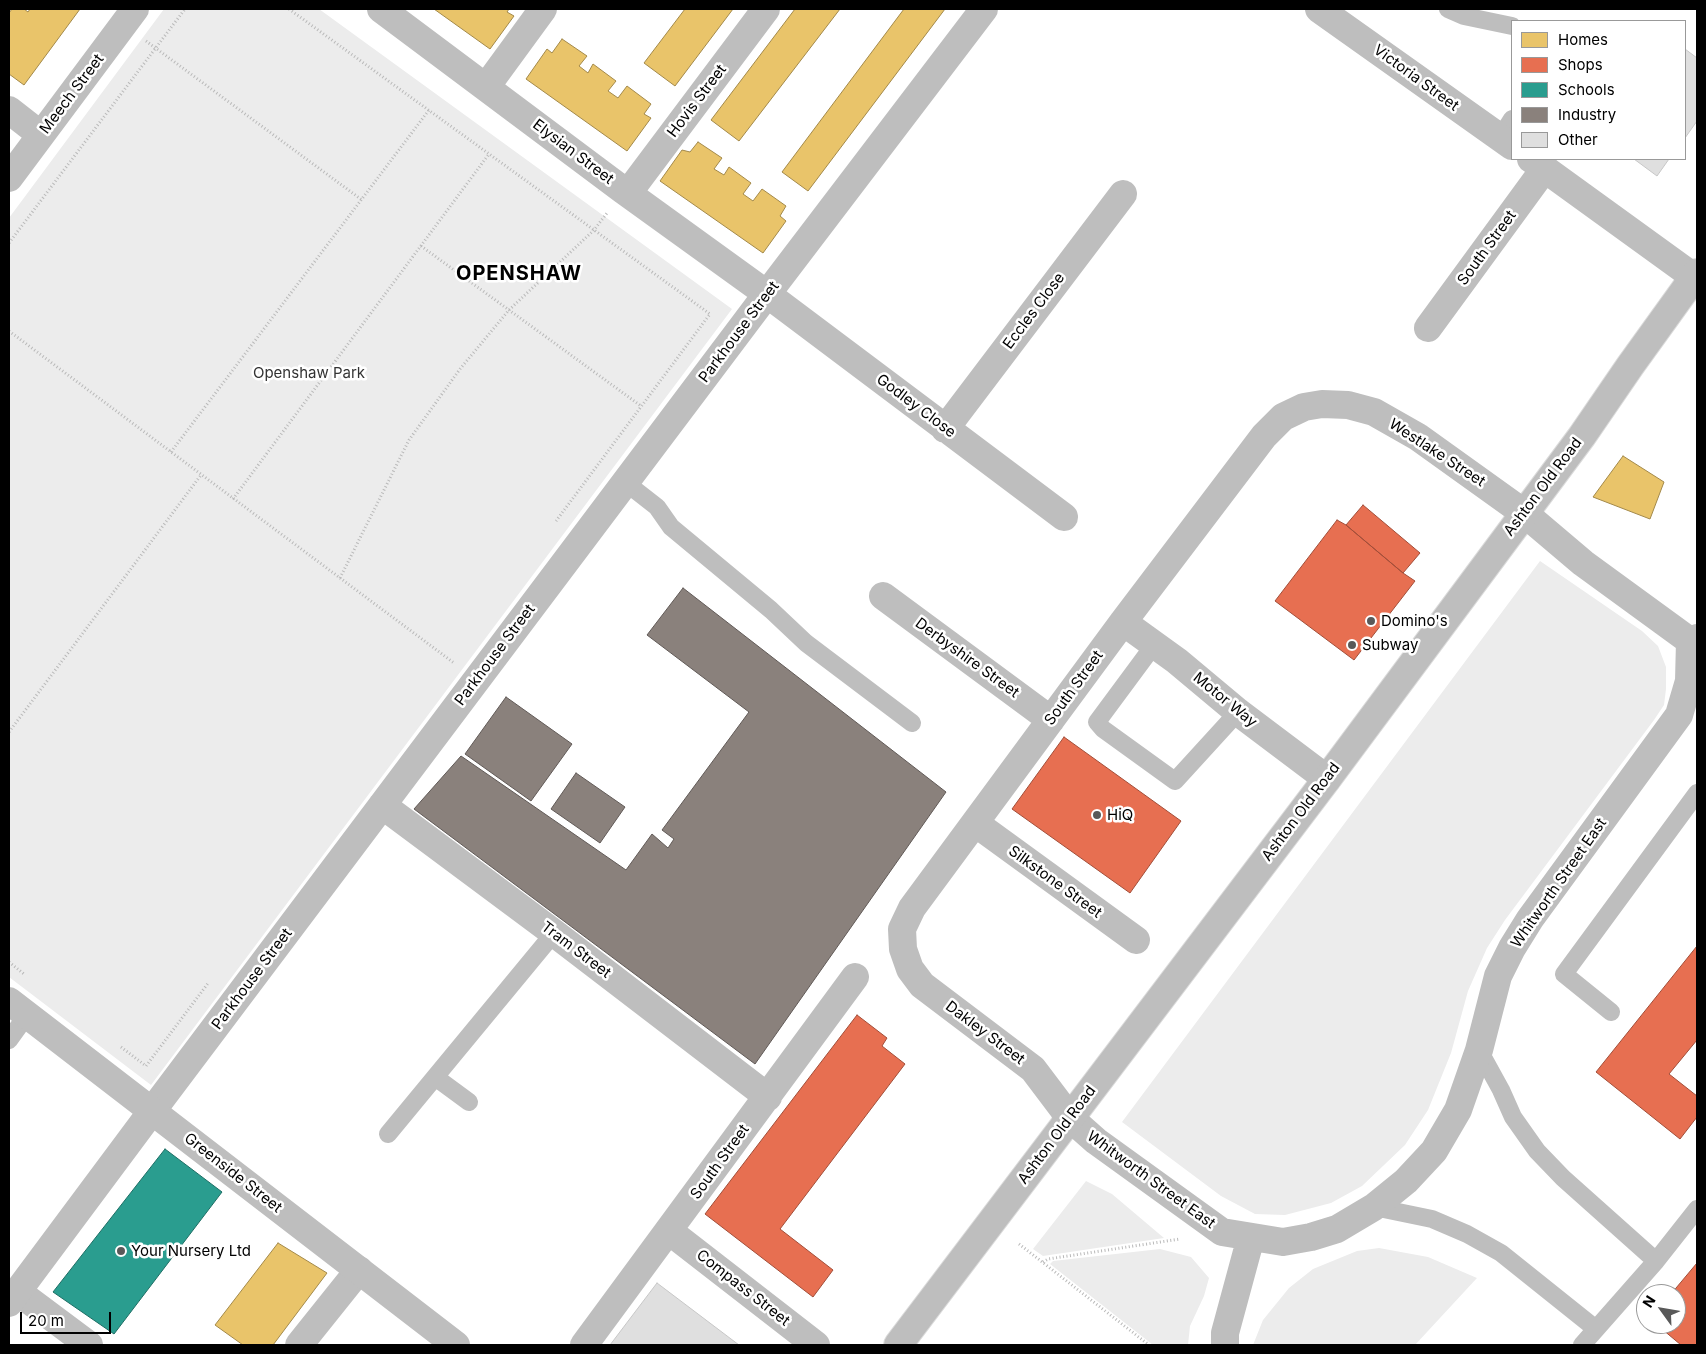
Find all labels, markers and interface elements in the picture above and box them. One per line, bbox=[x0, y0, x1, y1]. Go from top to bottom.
legend bbox=[1511, 20, 1686, 160]
text: Homes bbox=[1558, 30, 1608, 49]
street label: Victoria Street bbox=[1370, 41, 1462, 115]
street label: Meech Street bbox=[36, 51, 108, 137]
text: Shops bbox=[1558, 55, 1603, 74]
street label: Hovis Street bbox=[664, 61, 730, 141]
text: Schools bbox=[1558, 80, 1615, 99]
text: Industry bbox=[1558, 105, 1616, 124]
street label: Elysian Street bbox=[529, 116, 617, 188]
text: Other bbox=[1558, 130, 1598, 149]
street label: South Street bbox=[1454, 207, 1520, 289]
district label: OPENSHAW bbox=[455, 262, 583, 286]
street label: Eccles Close bbox=[999, 269, 1069, 353]
street label: Parkhouse Street bbox=[695, 278, 783, 386]
park label: Openshaw Park bbox=[253, 364, 365, 382]
street label: Godley Close bbox=[873, 370, 959, 442]
street label: Westlake Street bbox=[1386, 415, 1488, 491]
street label: Ashton Old Road bbox=[1500, 434, 1586, 540]
street label: Parkhouse Street bbox=[451, 601, 539, 709]
place label: Domino's bbox=[1381, 612, 1448, 630]
street label: Derbyshire Street bbox=[912, 614, 1022, 702]
marker: Domino's bbox=[1365, 615, 1377, 627]
place label: Subway bbox=[1362, 636, 1418, 654]
marker: Subway bbox=[1346, 639, 1358, 651]
street label: South Street bbox=[1041, 647, 1107, 729]
street label: Motor Way bbox=[1189, 669, 1261, 731]
street label: Ashton Old Road bbox=[1258, 759, 1344, 865]
place label: HiQ bbox=[1107, 806, 1133, 824]
marker: HiQ bbox=[1091, 809, 1103, 821]
street label: Whitworth Street East bbox=[1507, 815, 1611, 951]
street label: Silkstone Street bbox=[1005, 842, 1105, 922]
street label: Tram Street bbox=[538, 918, 614, 982]
street label: Parkhouse Street bbox=[208, 925, 296, 1033]
street label: Dakley Street bbox=[942, 997, 1028, 1069]
street label: Ashton Old Road bbox=[1014, 1082, 1100, 1188]
street label: South Street bbox=[687, 1121, 753, 1203]
street label: Whitworth Street East bbox=[1083, 1127, 1219, 1233]
street label: Greenside Street bbox=[181, 1129, 285, 1217]
place label: Your Nursery Ltd bbox=[131, 1242, 251, 1260]
marker: Your Nursery Ltd bbox=[115, 1245, 127, 1257]
street label: Compass Street bbox=[693, 1246, 793, 1330]
north arrow bbox=[1636, 1284, 1686, 1334]
text: N bbox=[1639, 1292, 1659, 1310]
scale bar bbox=[22, 1302, 114, 1334]
text: 20 m bbox=[28, 1311, 64, 1330]

